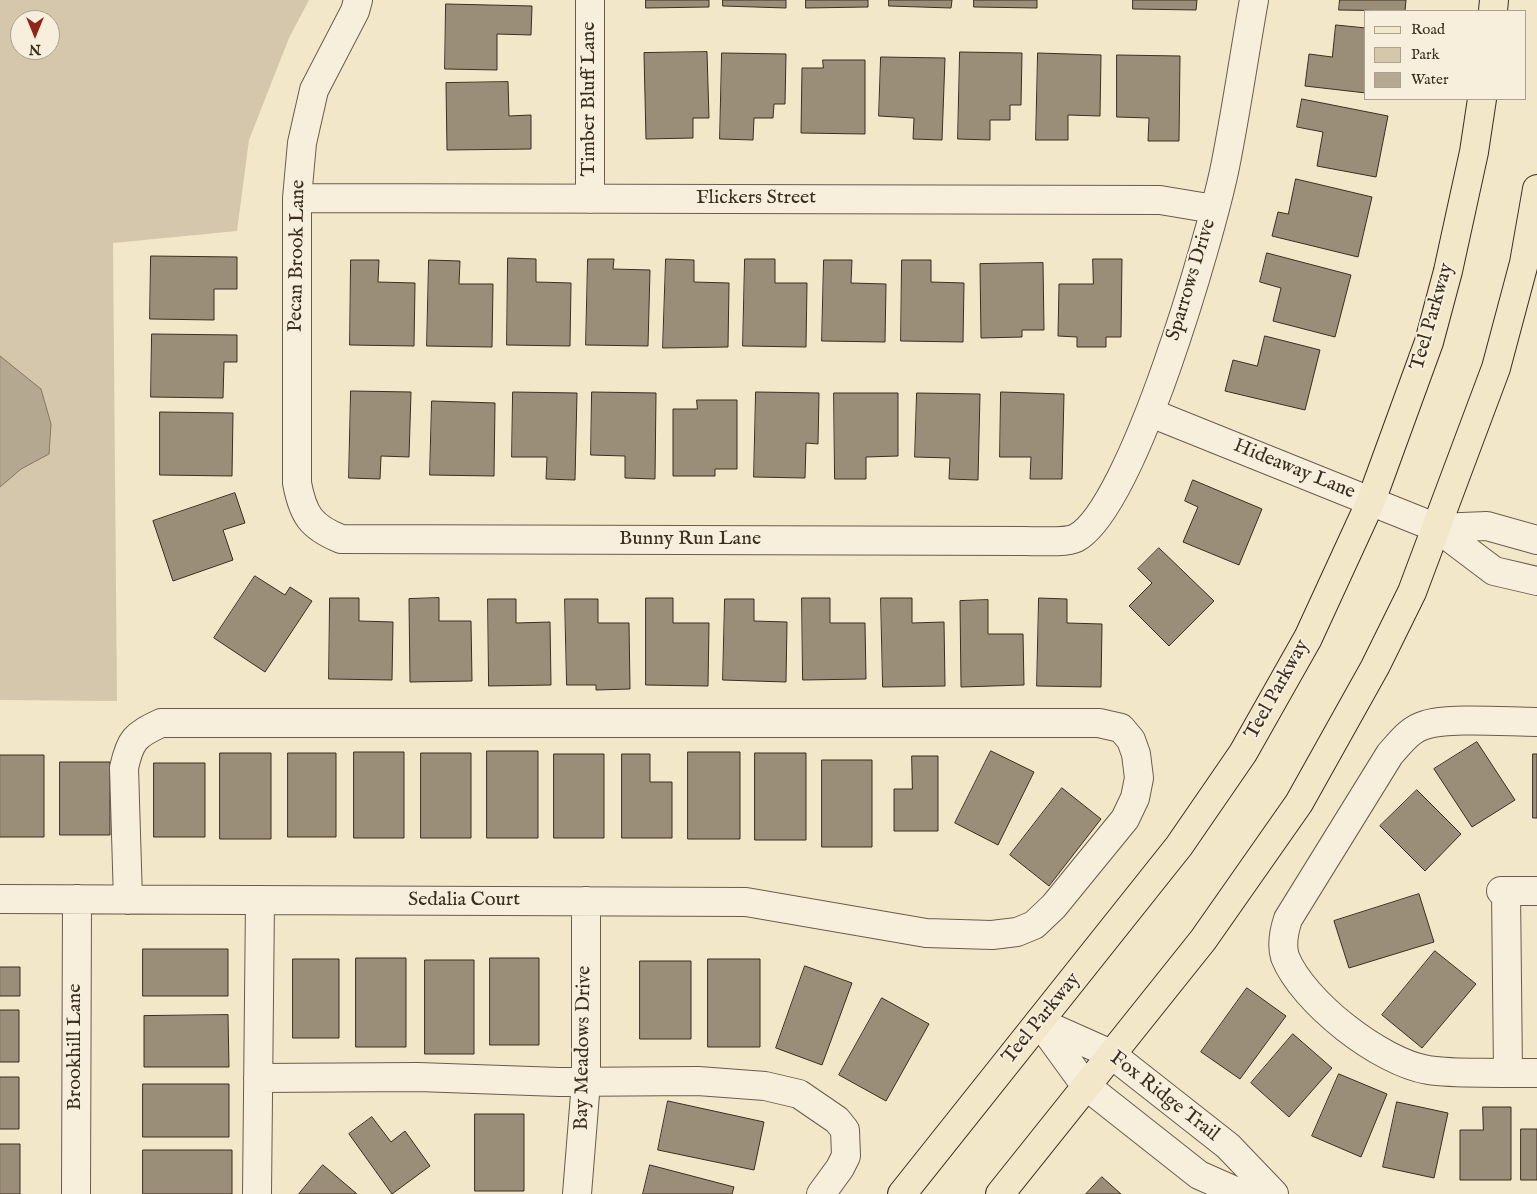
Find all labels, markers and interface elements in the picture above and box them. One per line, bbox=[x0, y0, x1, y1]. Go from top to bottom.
north arrow bbox=[10, 10, 60, 60]
legend bbox=[1364, 10, 1527, 100]
text: Road bbox=[1411, 20, 1445, 39]
street label: Timber Bluff Lane bbox=[578, 22, 602, 176]
text: N bbox=[29, 40, 41, 58]
text: Park bbox=[1411, 45, 1440, 64]
text: Water bbox=[1411, 70, 1448, 89]
street label: Pecan Brook Lane bbox=[285, 180, 311, 332]
street label: Flickers Street bbox=[696, 187, 816, 211]
street label: Sparrows Drive bbox=[1162, 216, 1222, 344]
street label: Teel Parkway bbox=[1406, 261, 1460, 373]
street label: Hideaway Lane bbox=[1230, 435, 1358, 505]
street label: Bunny Run Lane bbox=[619, 528, 761, 552]
street label: Teel Parkway bbox=[1241, 636, 1315, 744]
street label: Sedalia Court bbox=[408, 889, 520, 913]
street label: Bay Meadows Drive bbox=[571, 965, 597, 1131]
street label: Teel Parkway bbox=[998, 969, 1086, 1069]
street label: Brookhill Lane bbox=[64, 984, 88, 1110]
street label: Fox Ridge Trail bbox=[1104, 1047, 1224, 1147]

